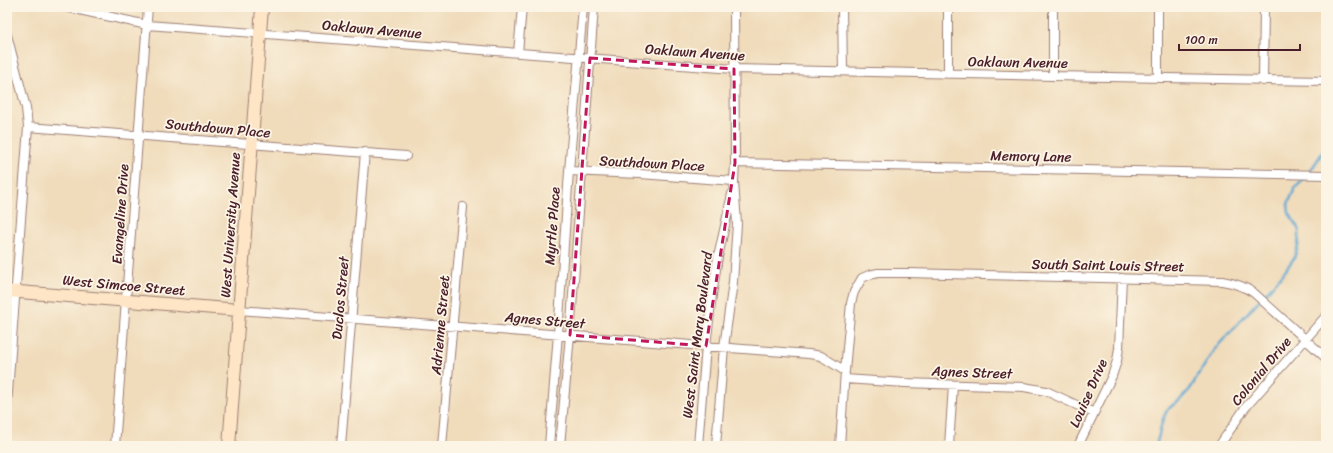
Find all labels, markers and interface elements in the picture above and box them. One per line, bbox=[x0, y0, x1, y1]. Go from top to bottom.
street label: Oaklawn Avenue bbox=[321, 13, 423, 46]
scale bar bbox=[1179, 26, 1300, 52]
text: 100 m bbox=[1185, 29, 1218, 51]
street label: Oaklawn Avenue bbox=[644, 37, 746, 68]
street label: Oaklawn Avenue bbox=[968, 49, 1068, 76]
street label: Southdown Place bbox=[164, 111, 272, 146]
street label: Memory Lane bbox=[990, 143, 1072, 170]
street label: Southdown Place bbox=[599, 148, 705, 179]
street label: West University Avenue bbox=[213, 151, 248, 299]
street label: Evangeline Drive bbox=[105, 163, 136, 265]
street label: Myrtle Place bbox=[537, 186, 568, 266]
street label: West Saint Mary Boulevard bbox=[675, 249, 720, 420]
street label: South Saint Louis Street bbox=[1031, 252, 1185, 279]
street label: Duclos Street bbox=[324, 254, 357, 341]
street label: West Simcoe Street bbox=[62, 268, 186, 303]
street label: Adrienne Street bbox=[424, 274, 457, 377]
street label: Agnes Street bbox=[503, 304, 588, 337]
street label: Colonial Drive bbox=[1225, 331, 1298, 412]
street label: Louise Drive bbox=[1062, 354, 1115, 432]
street label: Agnes Street bbox=[930, 359, 1014, 386]

